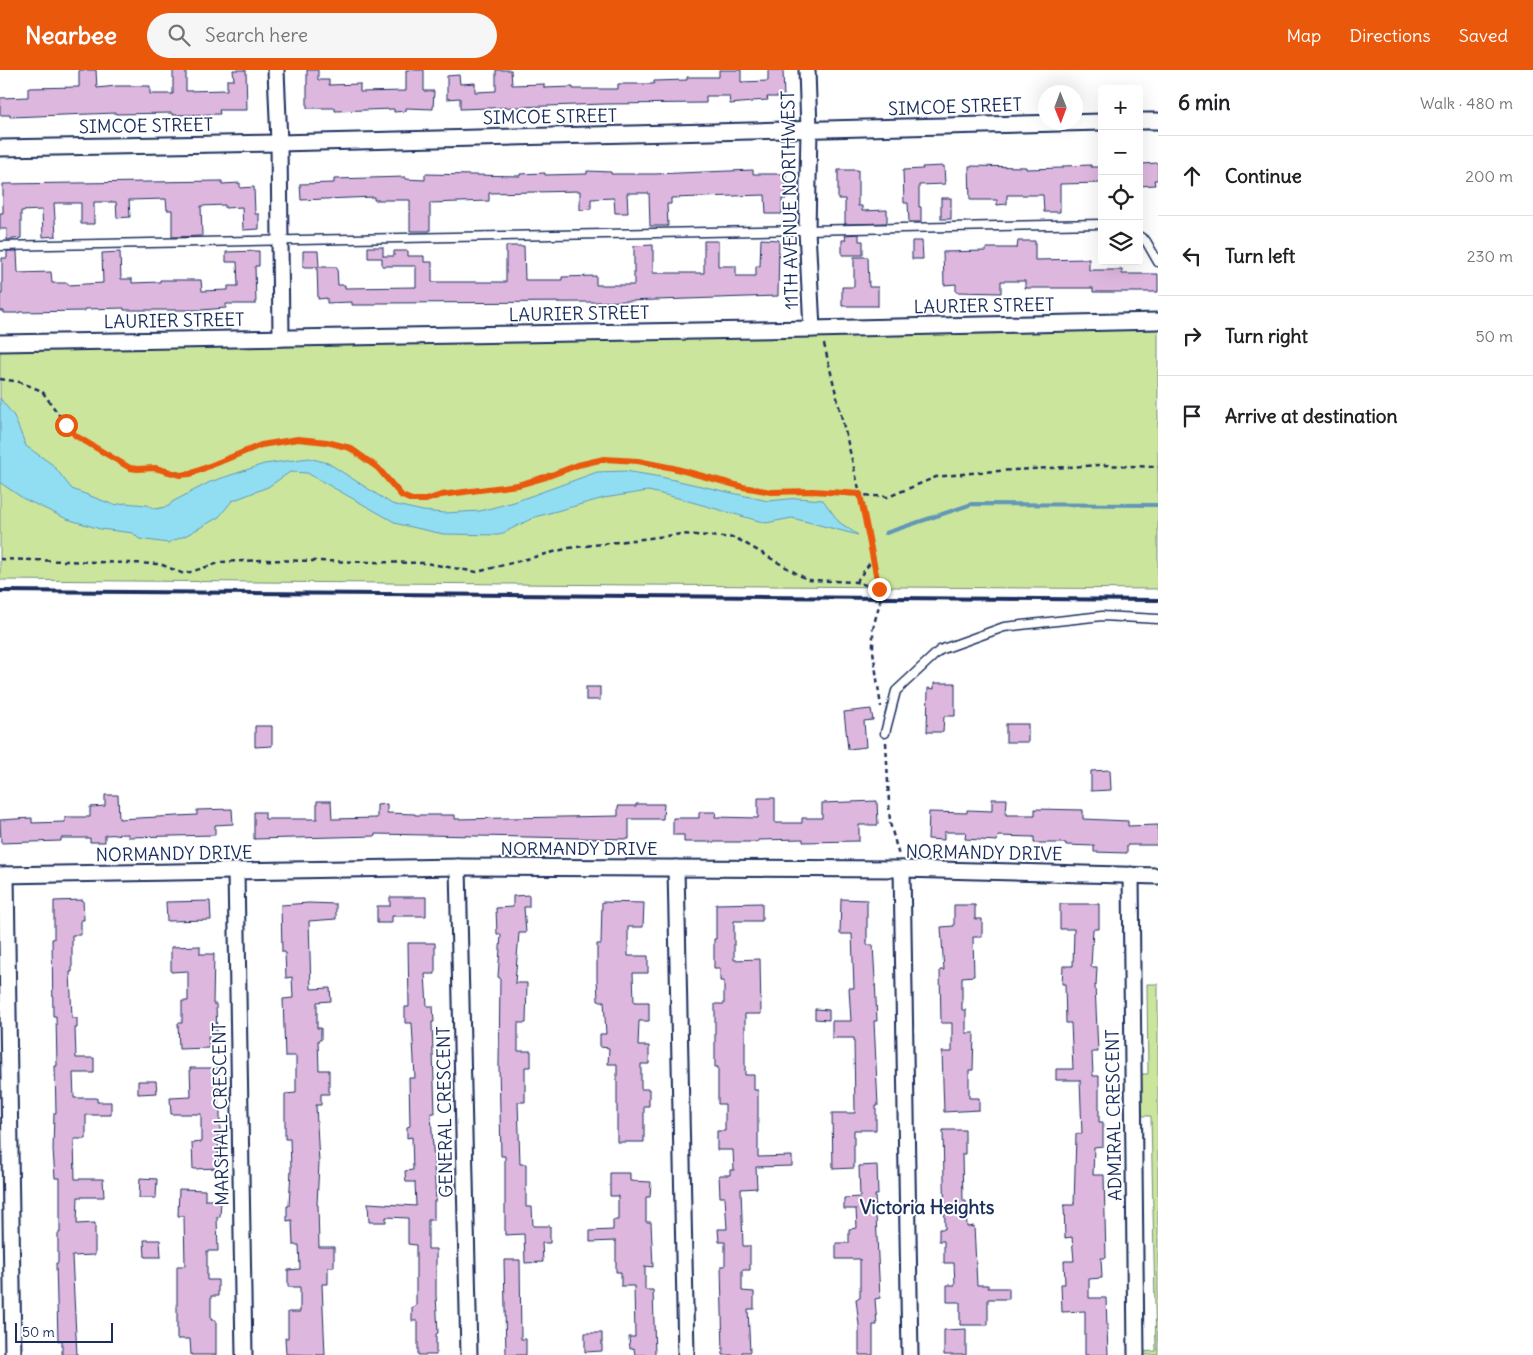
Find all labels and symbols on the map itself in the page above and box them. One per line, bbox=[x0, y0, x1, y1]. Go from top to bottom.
north arrow bbox=[1038, 85, 1083, 130]
street label: 11TH AVENUE NORTHWEST bbox=[776, 90, 803, 310]
street label: SIMCOE STREET bbox=[888, 93, 1022, 120]
street label: SIMCOE STREET bbox=[483, 104, 617, 129]
street label: SIMCOE STREET bbox=[79, 113, 213, 138]
street label: LAURIER STREET bbox=[913, 293, 1054, 318]
street label: LAURIER STREET bbox=[508, 301, 649, 326]
street label: LAURIER STREET bbox=[103, 308, 244, 333]
route start bbox=[55, 414, 78, 437]
route end bbox=[868, 578, 891, 601]
street label: NORMANDY DRIVE bbox=[501, 837, 657, 860]
street label: NORMANDY DRIVE bbox=[905, 840, 1063, 865]
street label: NORMANDY DRIVE bbox=[95, 841, 253, 866]
street label: MARSHALL CRESCENT bbox=[207, 1022, 234, 1206]
street label: GENERAL CRESCENT bbox=[432, 1026, 457, 1198]
street label: ADMIRAL CRESCENT bbox=[1101, 1029, 1126, 1201]
district label: Victoria Heights bbox=[860, 1195, 995, 1219]
scale bar bbox=[15, 1320, 112, 1343]

